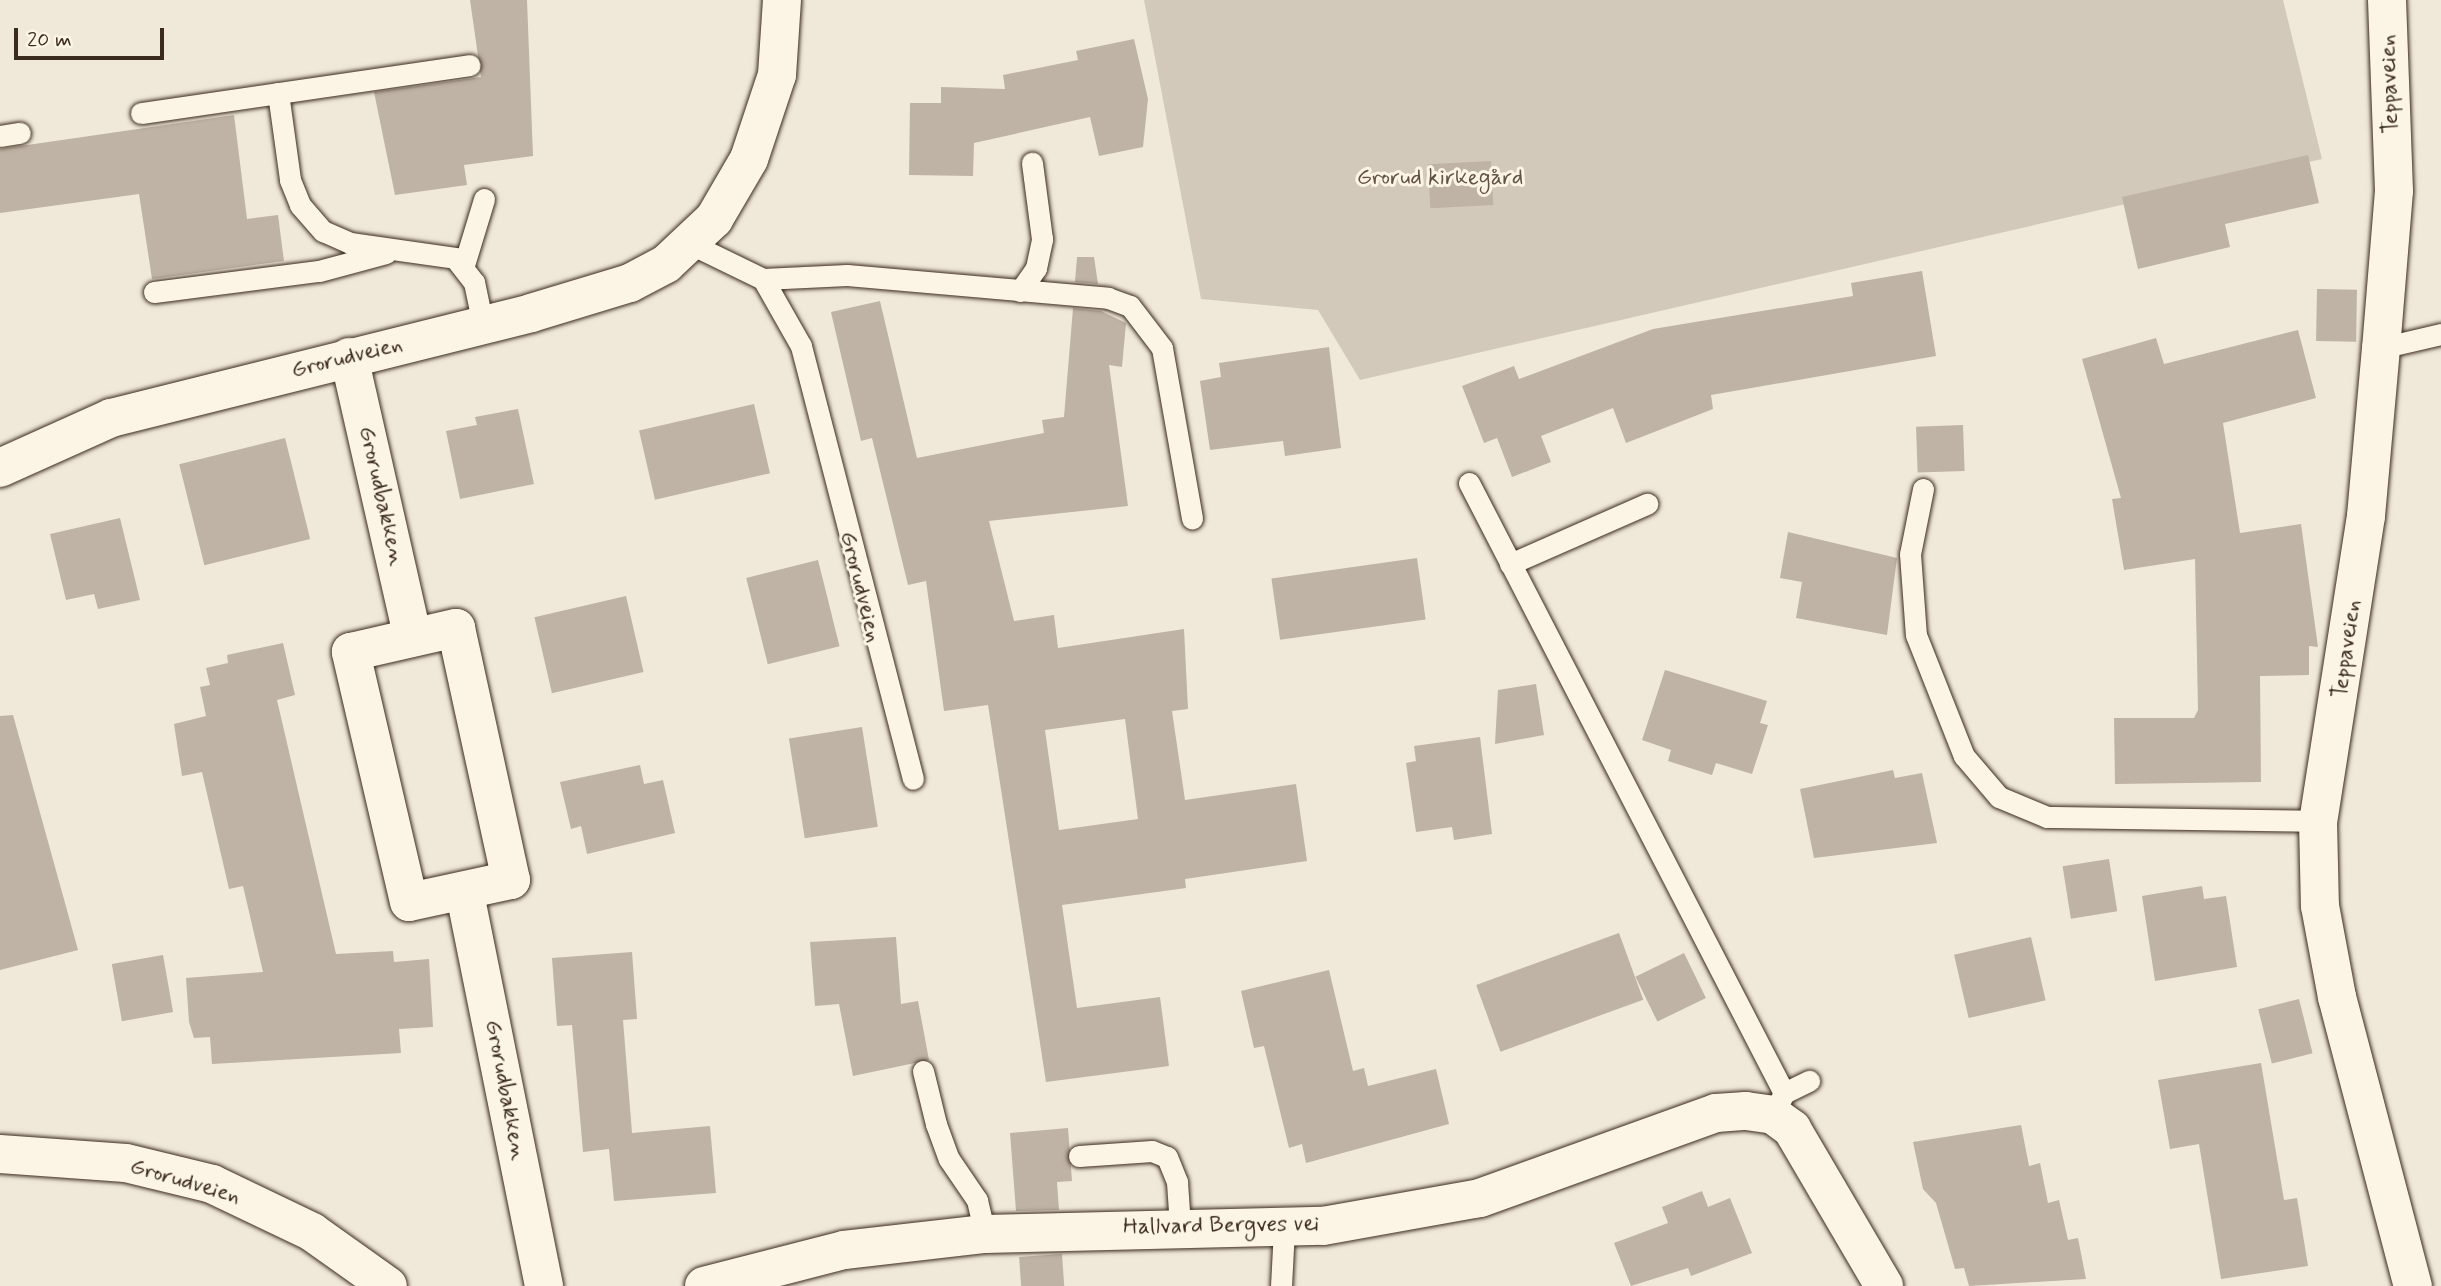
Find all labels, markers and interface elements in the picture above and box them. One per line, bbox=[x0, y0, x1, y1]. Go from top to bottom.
scale bar bbox=[18, 14, 168, 58]
text: 20 m bbox=[27, 26, 72, 54]
street label: Teppaveien bbox=[2374, 34, 2406, 134]
park label: Grorud kirkegård bbox=[1359, 164, 1521, 192]
street label: Grorudveien bbox=[289, 331, 405, 385]
street label: Grorudbakken bbox=[352, 424, 410, 568]
street label: Grorudveien bbox=[833, 529, 887, 645]
street label: Teppaveien bbox=[2326, 598, 2368, 700]
street label: Grorudbakken bbox=[478, 1018, 532, 1162]
street label: Grorudveien bbox=[127, 1153, 243, 1211]
street label: Hallvard Bergves vei bbox=[1122, 1210, 1320, 1242]

